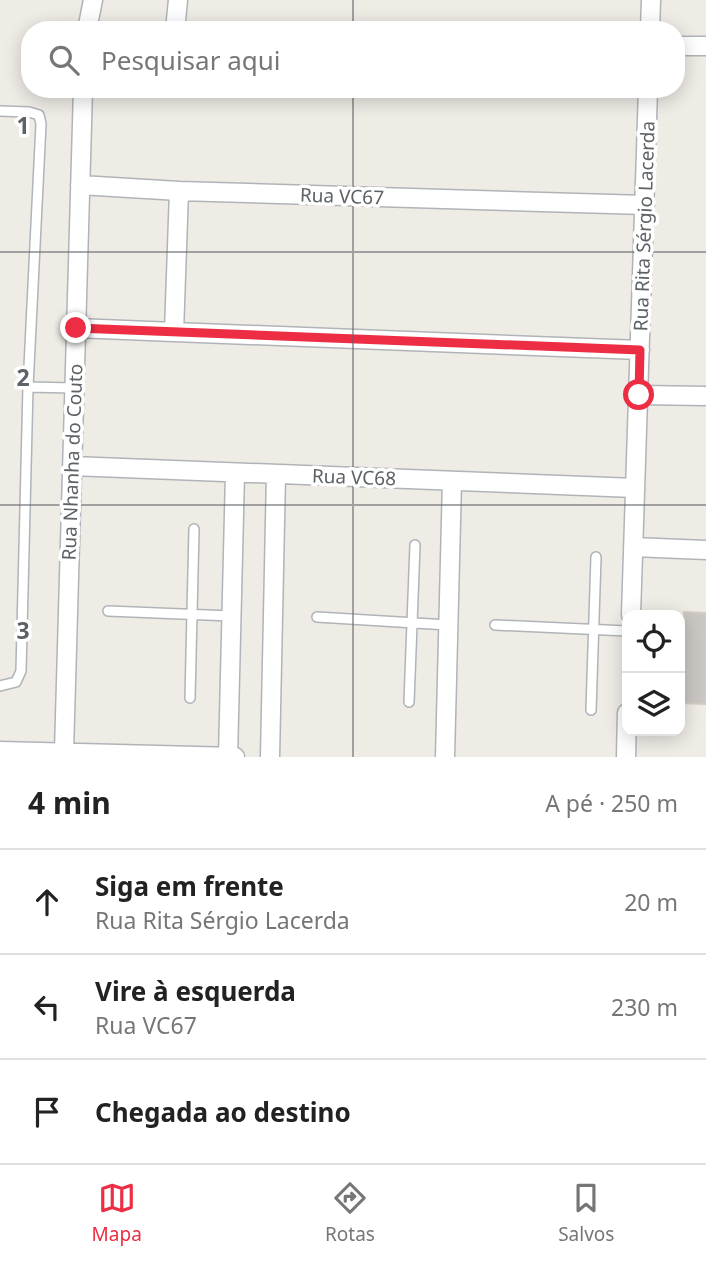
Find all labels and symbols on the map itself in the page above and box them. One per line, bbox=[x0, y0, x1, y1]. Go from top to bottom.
text: 1 bbox=[16, 109, 30, 141]
street label: Rua Rita Sérgio Lacerda bbox=[627, 120, 661, 332]
street label: Rua VC67 bbox=[300, 182, 384, 210]
route end bbox=[60, 312, 91, 343]
text: 2 bbox=[16, 361, 30, 393]
street label: Rua Nhanha do Couto bbox=[56, 363, 88, 561]
route start bbox=[623, 379, 654, 410]
street label: Rua VC68 bbox=[312, 463, 396, 491]
text: 3 bbox=[16, 614, 30, 646]

